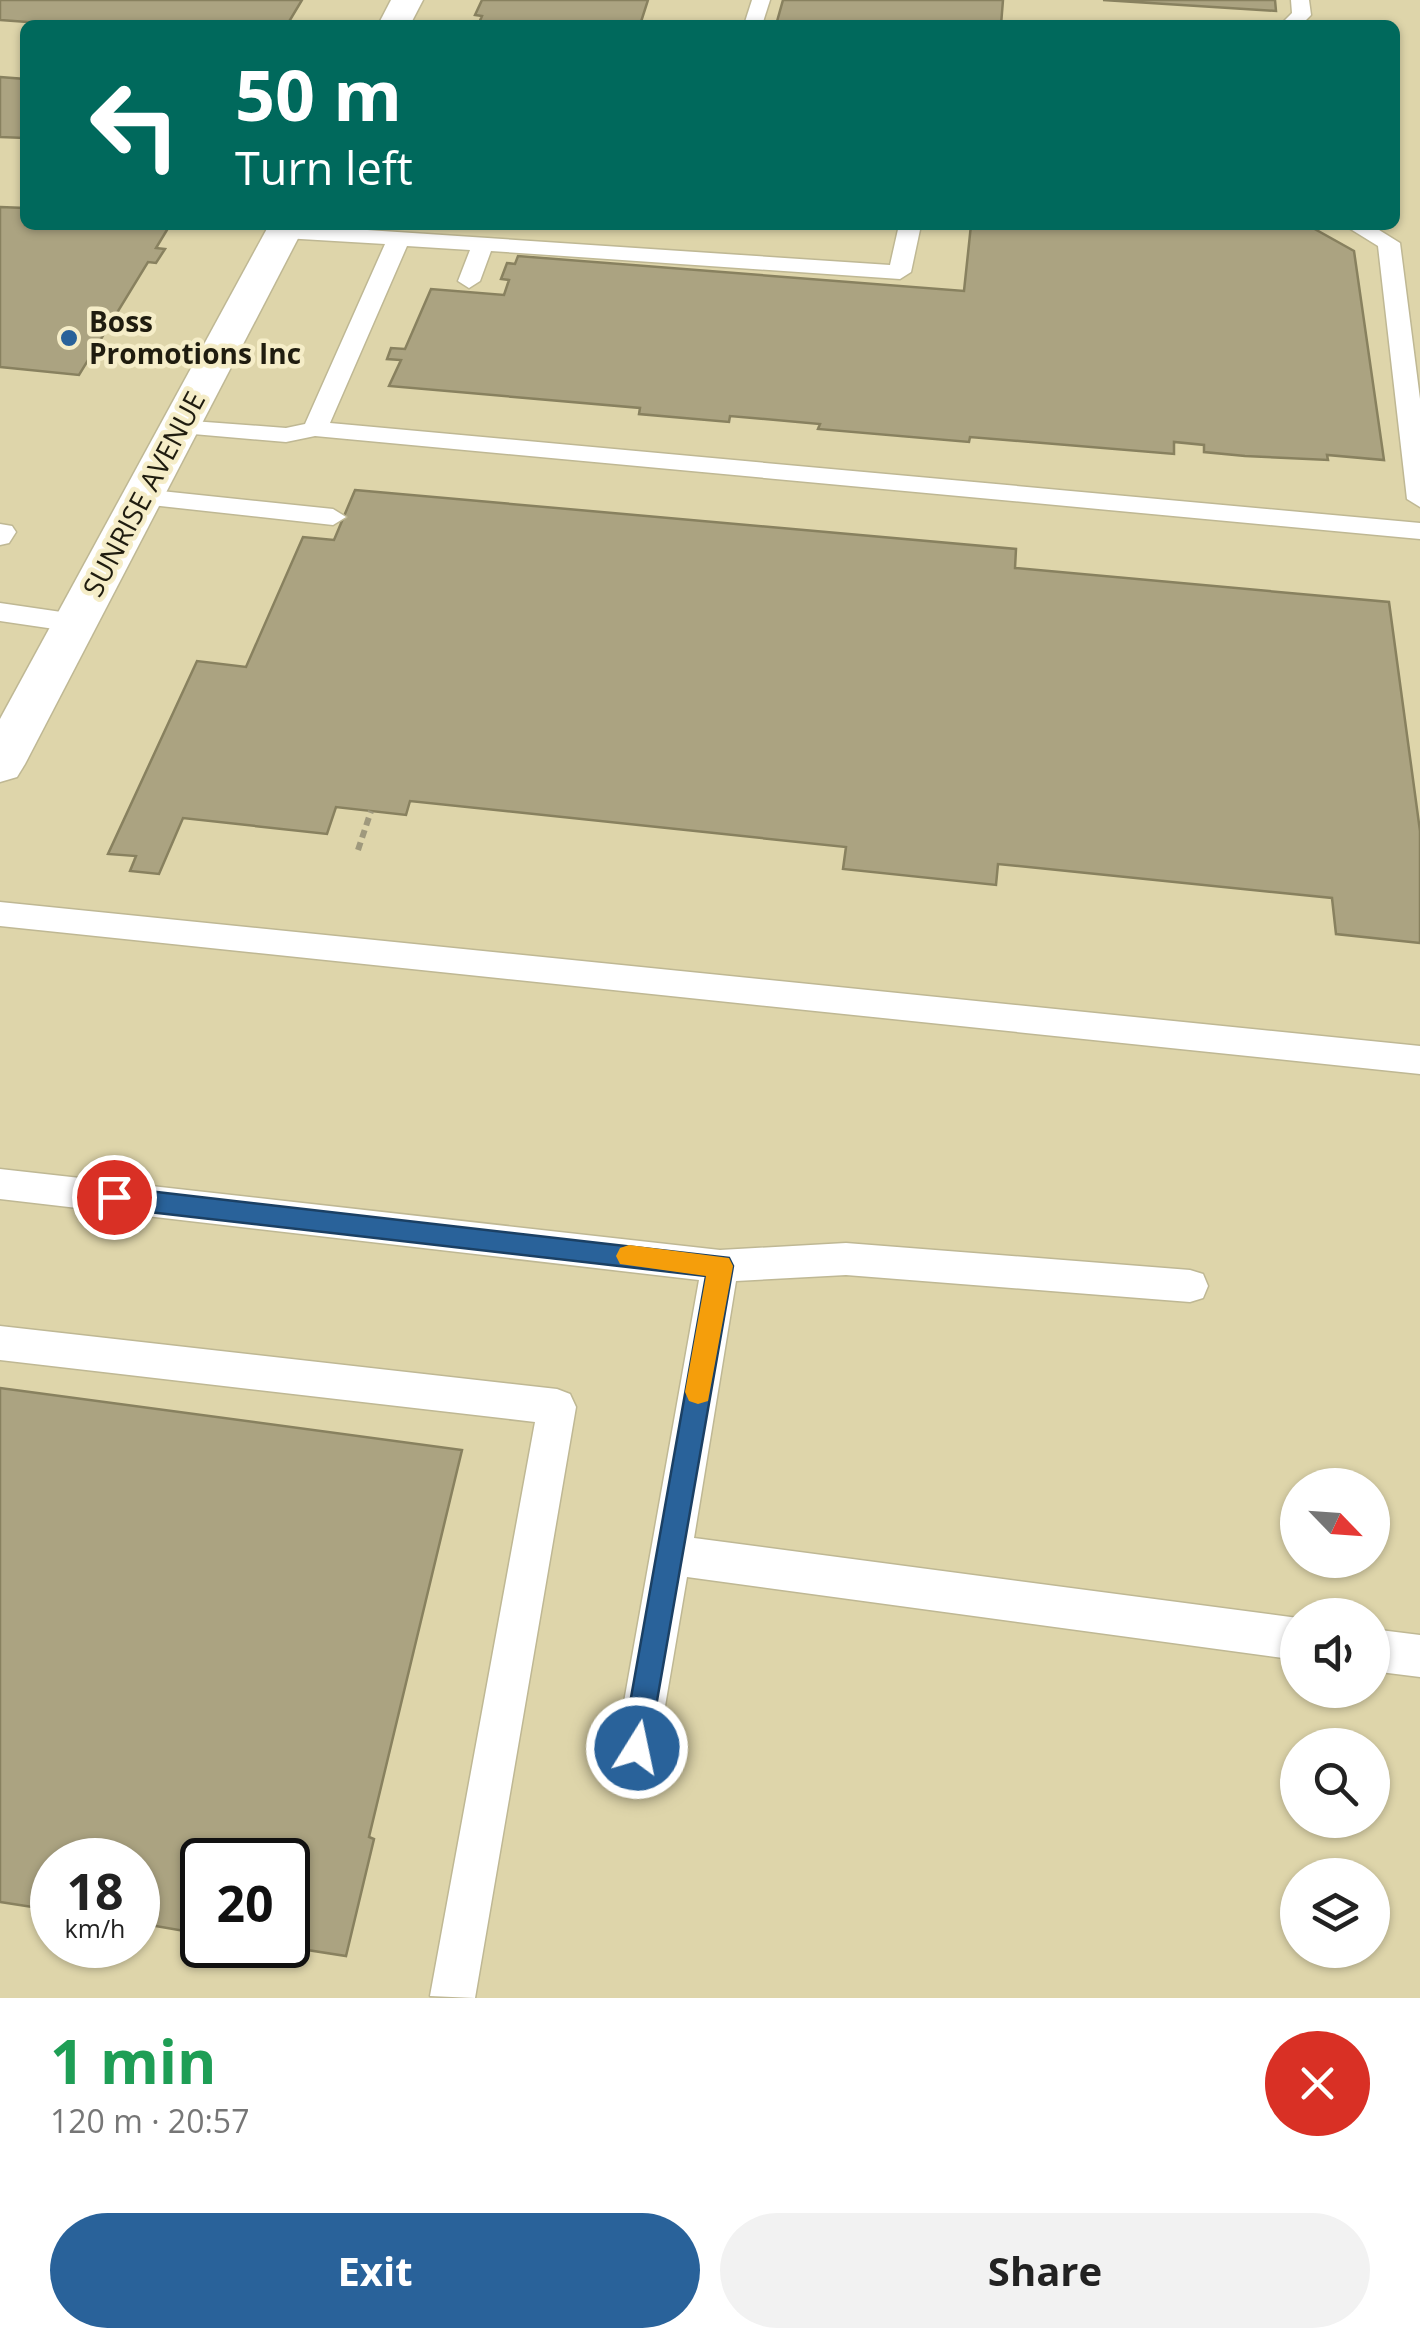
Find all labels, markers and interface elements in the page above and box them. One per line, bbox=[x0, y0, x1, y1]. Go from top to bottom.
text: 50 m bbox=[235, 46, 402, 142]
icon: left bbox=[70, 60, 200, 190]
text: Turn left bbox=[235, 137, 413, 198]
place label: Boss Promotions Inc bbox=[89, 302, 301, 372]
marker: Boss Promotions Inc bbox=[58, 327, 80, 349]
street label: SUNRISE AVENUE bbox=[73, 384, 213, 603]
pin bbox=[72, 1155, 157, 1240]
icon: arrive bbox=[87, 1170, 142, 1225]
north arrow bbox=[1280, 1468, 1390, 1578]
map controls bbox=[1280, 1468, 1390, 1968]
button: sound bbox=[1280, 1598, 1390, 1708]
position arrow bbox=[585, 1696, 689, 1800]
button: search bbox=[1280, 1728, 1390, 1838]
speed limit sign: 20 bbox=[180, 1838, 310, 1968]
text: 18 bbox=[66, 1857, 124, 1925]
button: layers bbox=[1280, 1858, 1390, 1968]
text: km/h bbox=[65, 1911, 125, 1945]
text: 1 min bbox=[50, 2020, 217, 2102]
button: close bbox=[1265, 2031, 1370, 2136]
text: 120 m · 20:57 bbox=[50, 2099, 249, 2142]
button: Exit bbox=[50, 2213, 700, 2328]
button: Share bbox=[720, 2213, 1370, 2328]

